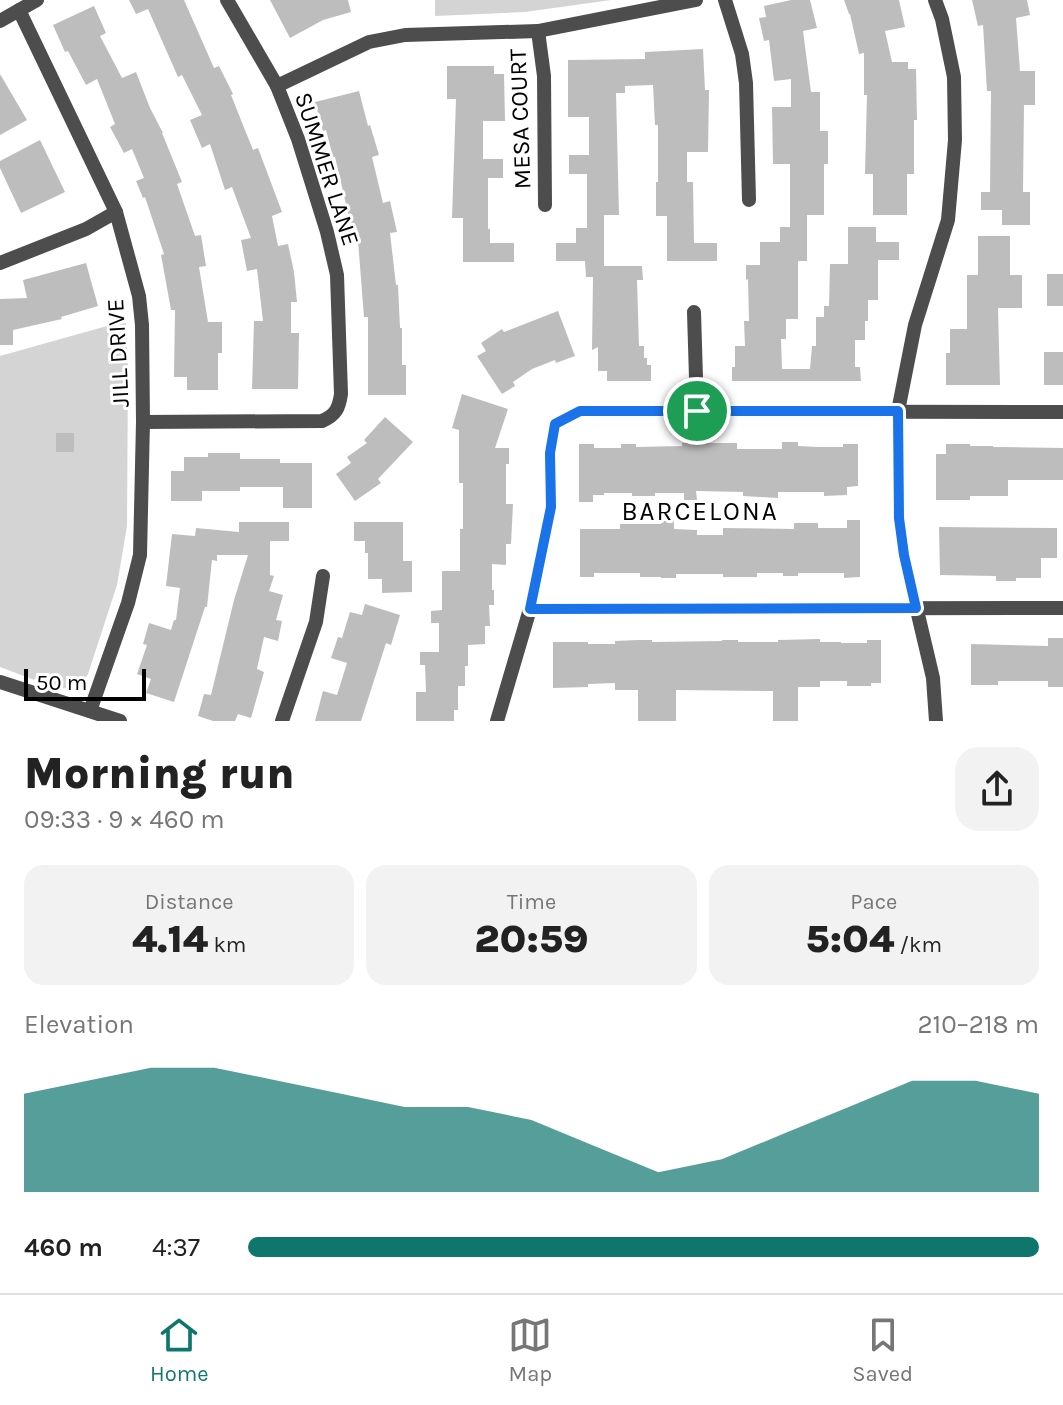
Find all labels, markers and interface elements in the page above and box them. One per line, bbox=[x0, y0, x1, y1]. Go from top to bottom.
street label: MESA COURT bbox=[504, 48, 536, 190]
street label: SUMMER LANE bbox=[289, 89, 365, 249]
street label: JILL DRIVE bbox=[101, 298, 135, 408]
pin bbox=[663, 377, 731, 445]
icon: arrive bbox=[675, 389, 719, 433]
district label: BARCELONA bbox=[621, 496, 779, 527]
scale bar bbox=[24, 665, 146, 701]
text: 50 m bbox=[36, 670, 87, 696]
button: share bbox=[955, 747, 1039, 831]
text: Morning run bbox=[24, 748, 295, 799]
text: 09:33 · 9 × 460 m bbox=[24, 804, 225, 835]
text: Distance bbox=[145, 889, 234, 915]
text: Time bbox=[507, 889, 556, 915]
text: Pace bbox=[850, 889, 897, 915]
text: 4.14 bbox=[132, 915, 208, 962]
text: 20:59 bbox=[474, 915, 589, 962]
text: 5:04 bbox=[806, 915, 894, 962]
text: km bbox=[208, 932, 246, 958]
text: /km bbox=[894, 932, 942, 958]
text: Elevation bbox=[24, 1009, 134, 1040]
text: 210–218 m bbox=[917, 1009, 1039, 1040]
text: 460 m bbox=[24, 1232, 103, 1263]
text: 4:37 bbox=[152, 1232, 200, 1263]
tab: Home bbox=[150, 1313, 209, 1387]
tab: Map bbox=[508, 1313, 552, 1387]
tab: Saved bbox=[852, 1313, 913, 1387]

